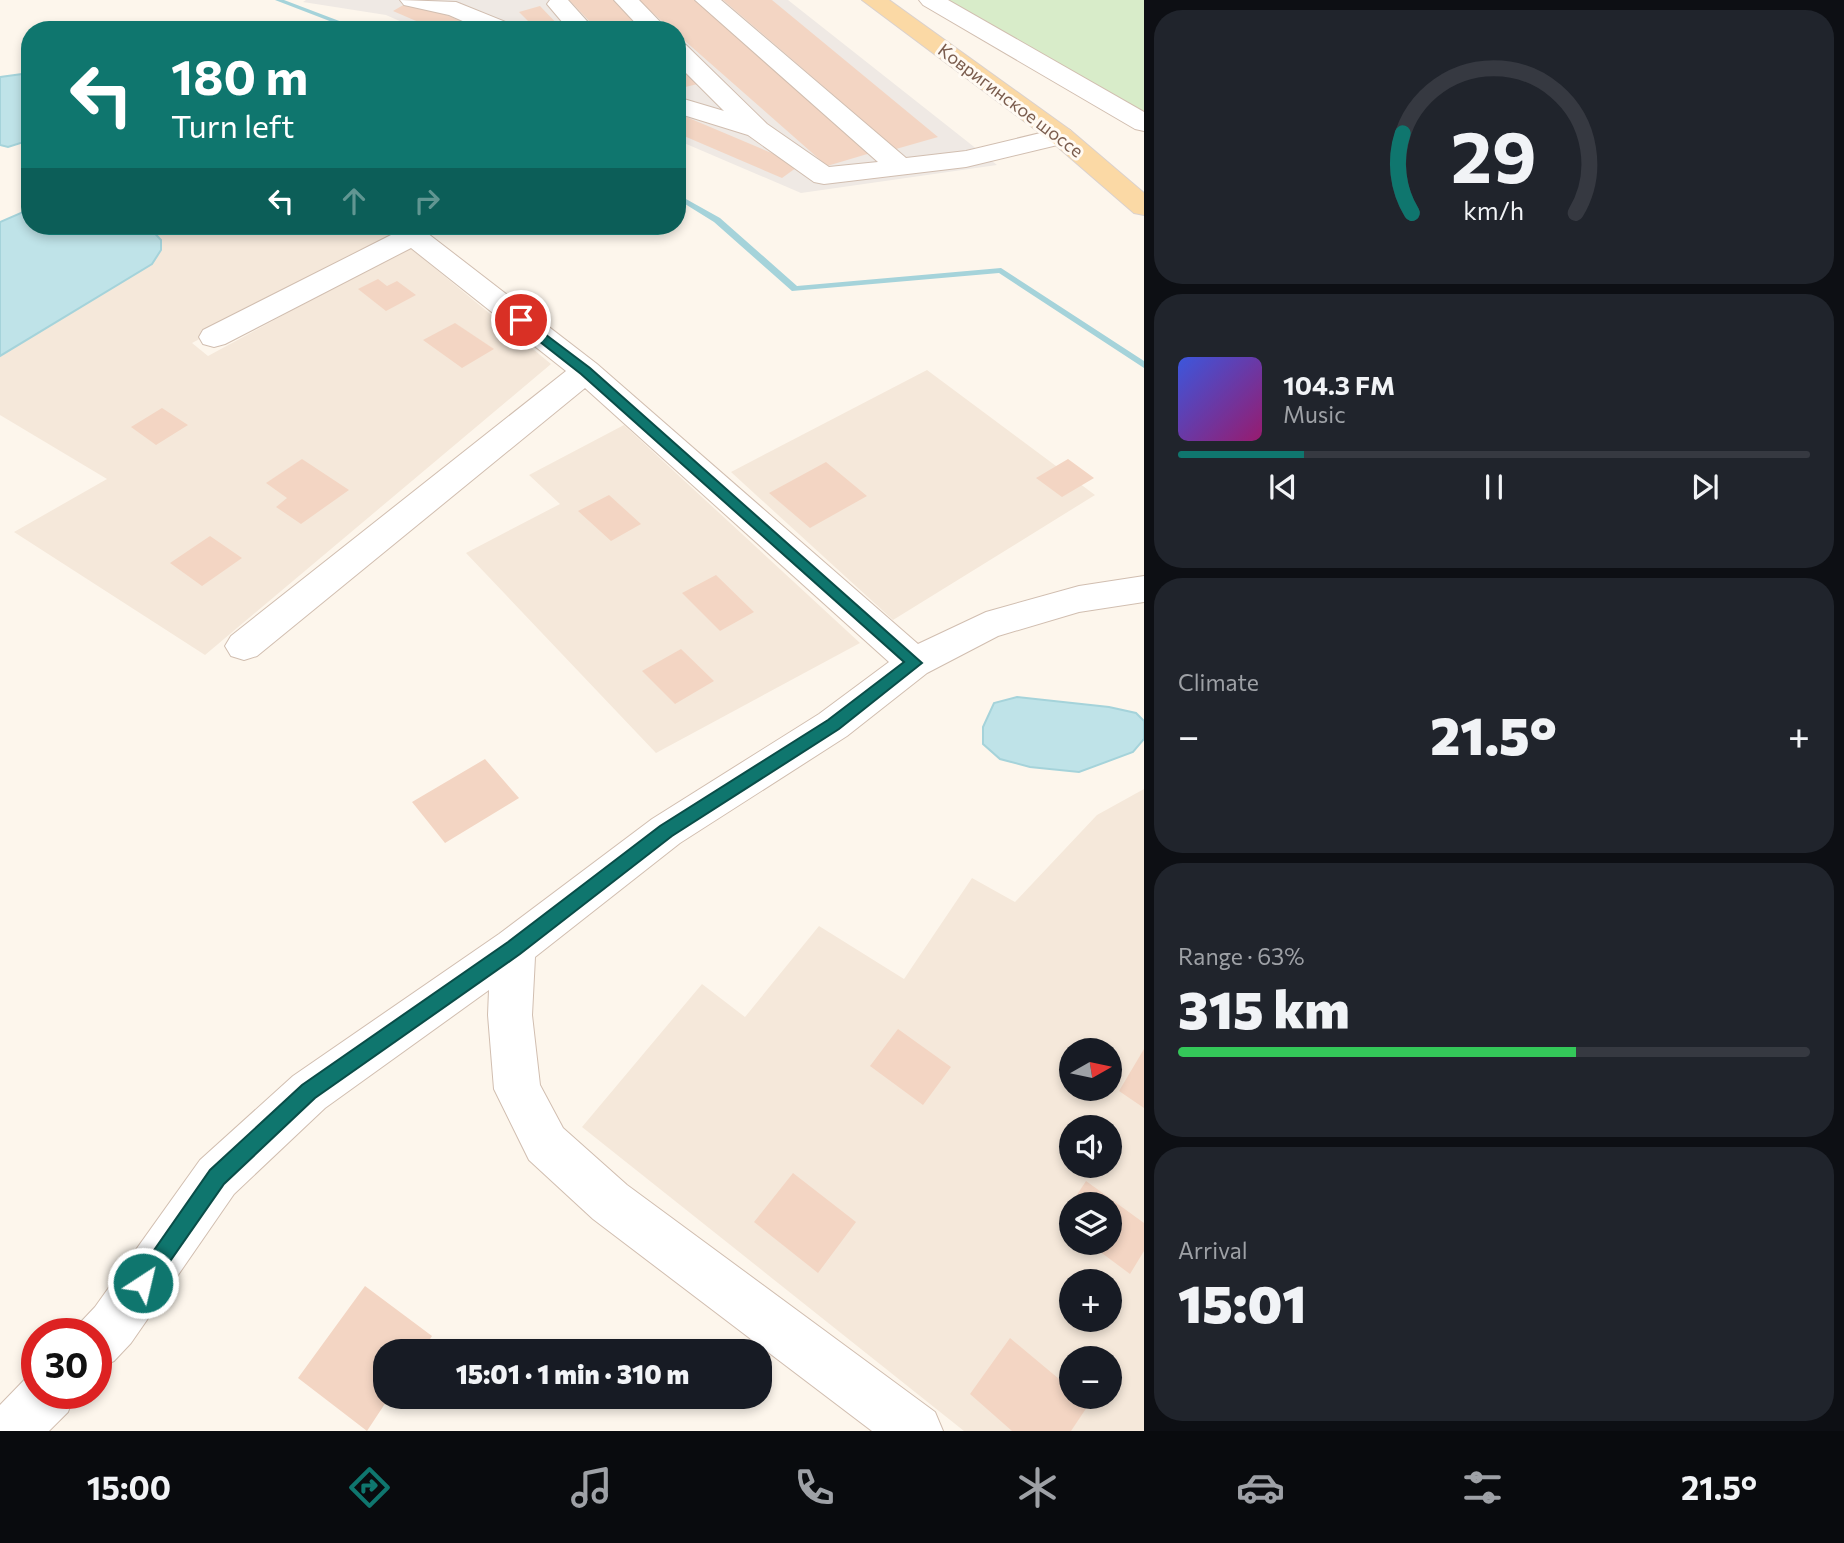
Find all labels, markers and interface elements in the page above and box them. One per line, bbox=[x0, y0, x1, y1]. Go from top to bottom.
street label: Ковригинское шоссе bbox=[934, 38, 1088, 162]
text: 180 m bbox=[171, 45, 308, 105]
icon: left bbox=[56, 49, 147, 140]
text: Turn left bbox=[171, 105, 295, 145]
text: 29 bbox=[1451, 109, 1537, 198]
icon: left bbox=[262, 182, 300, 220]
icon: ahead bbox=[335, 182, 373, 220]
icon: right bbox=[408, 182, 446, 220]
text: km/h bbox=[1464, 195, 1524, 225]
pin bbox=[491, 290, 551, 350]
icon: arrive bbox=[502, 301, 540, 339]
text: 104.3 FM bbox=[1283, 369, 1395, 400]
text: Music bbox=[1283, 400, 1346, 428]
icon: previous bbox=[1264, 468, 1302, 506]
icon: pause bbox=[1475, 468, 1513, 506]
icon: next bbox=[1686, 468, 1724, 506]
text: Climate bbox=[1178, 668, 1259, 696]
text: 21.5° bbox=[1430, 702, 1557, 766]
text: − bbox=[1178, 711, 1200, 758]
text: + bbox=[1788, 711, 1810, 758]
text: Range · 63% bbox=[1178, 942, 1304, 970]
text: 315 km bbox=[1178, 976, 1350, 1040]
north arrow bbox=[1059, 1038, 1122, 1101]
map controls bbox=[1059, 1038, 1122, 1409]
button: sound bbox=[1059, 1115, 1122, 1178]
button: layers bbox=[1059, 1192, 1122, 1255]
text: Arrival bbox=[1178, 1236, 1248, 1264]
position arrow bbox=[106, 1246, 180, 1320]
button: + bbox=[1059, 1269, 1122, 1332]
text: 15:01 bbox=[1178, 1270, 1307, 1334]
speed limit sign: 30 bbox=[21, 1318, 112, 1409]
button: − bbox=[1059, 1346, 1122, 1409]
text: 15:01 · 1 min · 310 m bbox=[456, 1358, 689, 1389]
icon: directions bbox=[345, 1463, 394, 1512]
icon: music bbox=[567, 1463, 616, 1512]
icon: phone bbox=[790, 1463, 839, 1512]
icon: climate bbox=[1013, 1463, 1062, 1512]
icon: car bbox=[1236, 1463, 1285, 1512]
icon: filters bbox=[1458, 1463, 1507, 1512]
text: 15:00 bbox=[87, 1467, 171, 1507]
text: 21.5° bbox=[1681, 1467, 1757, 1507]

